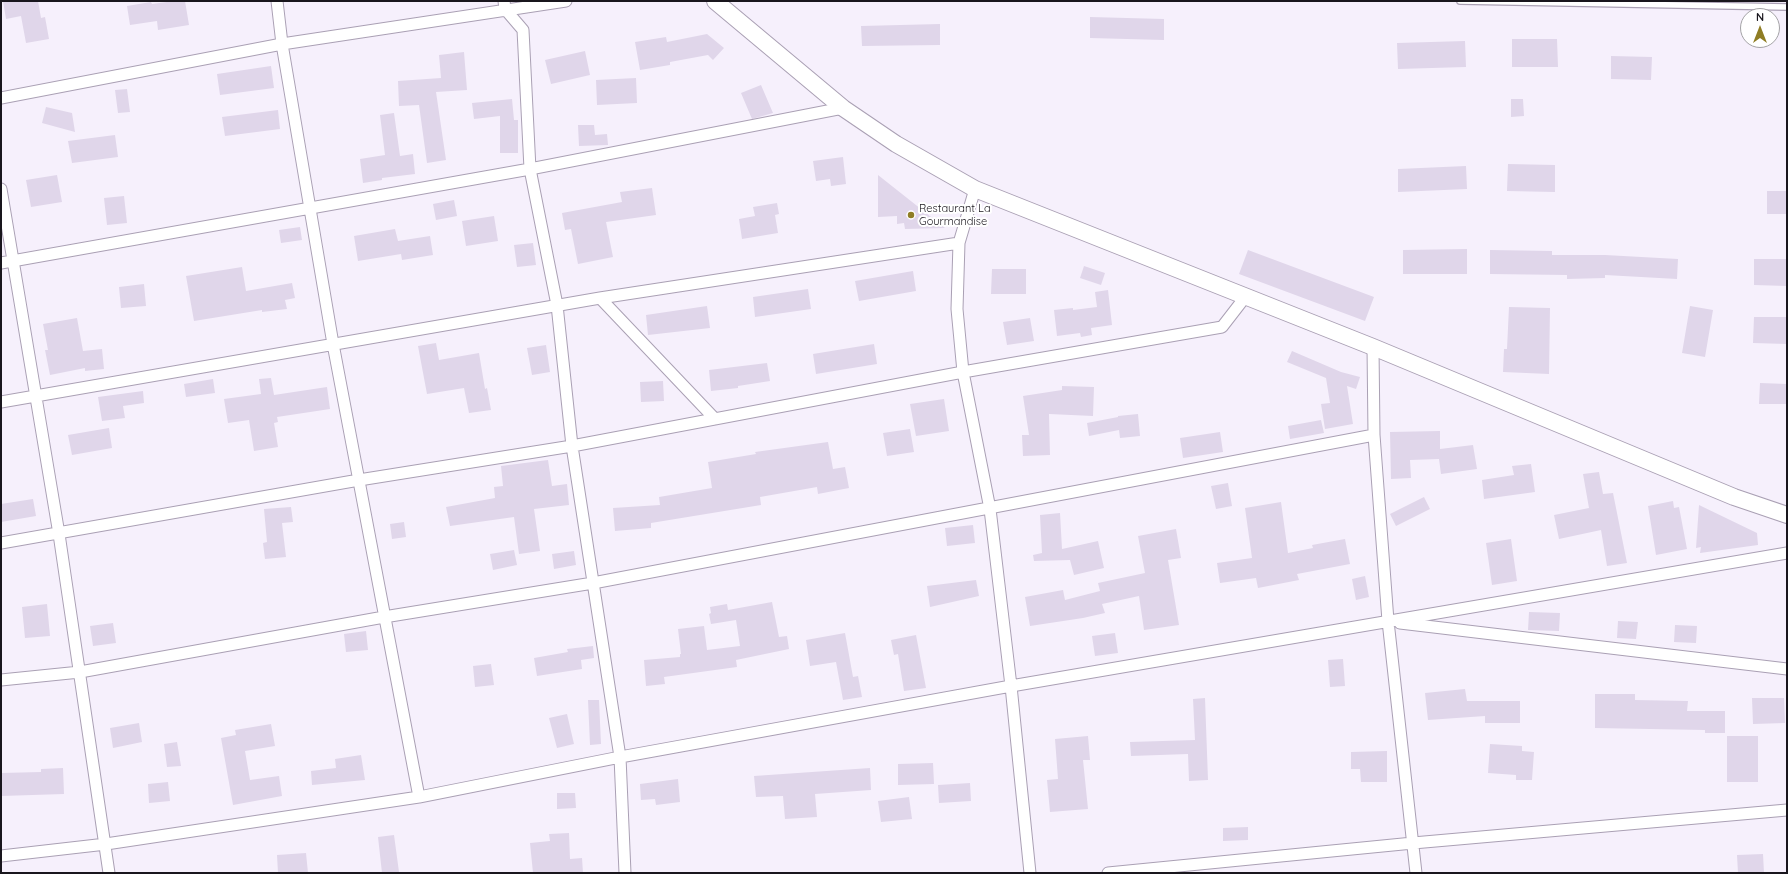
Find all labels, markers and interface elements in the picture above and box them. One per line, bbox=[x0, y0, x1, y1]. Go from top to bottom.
north arrow bbox=[1740, 8, 1780, 48]
text: N bbox=[1756, 10, 1764, 24]
place label: Restaurant La Gourmandise bbox=[919, 202, 991, 228]
marker: Restaurant La Gourmandise bbox=[906, 210, 916, 220]

